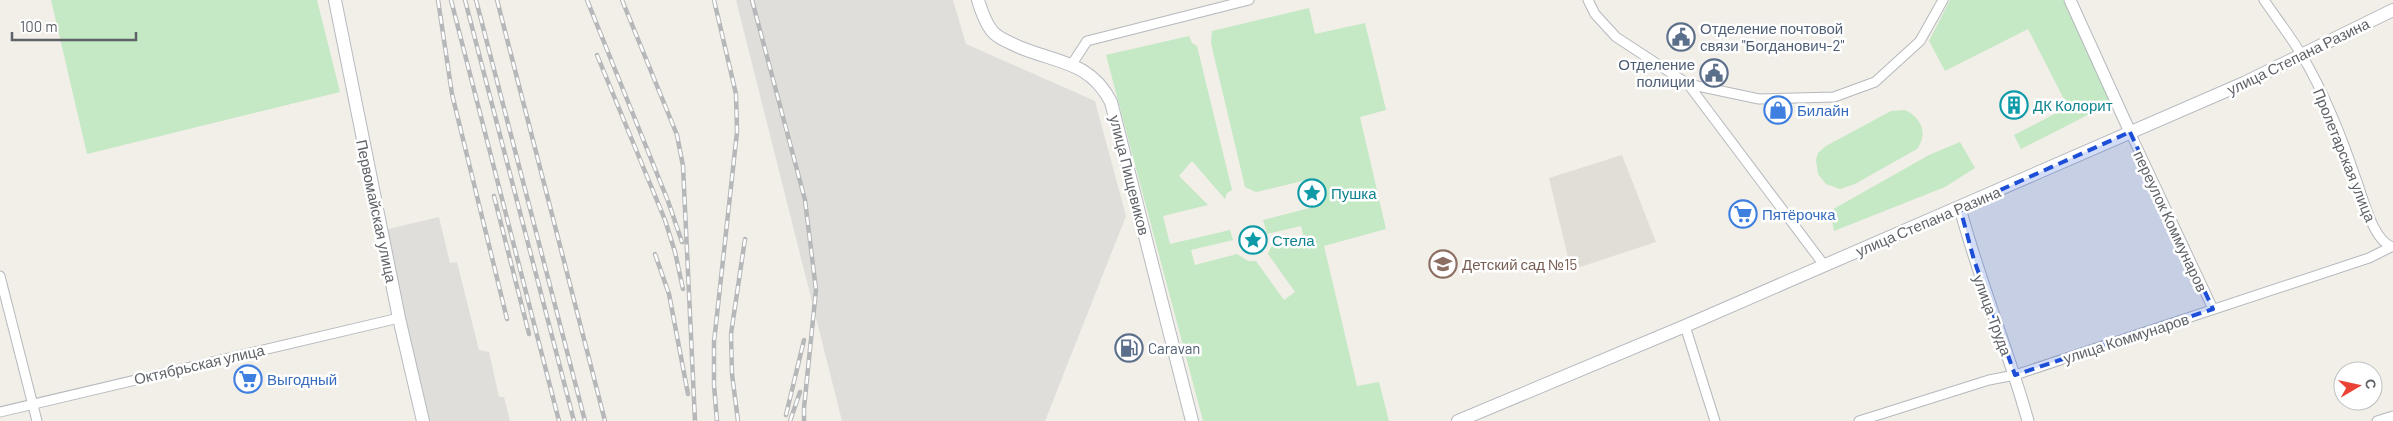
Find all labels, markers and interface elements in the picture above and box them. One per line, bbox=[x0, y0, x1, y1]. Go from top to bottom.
scale bar bbox=[12, 10, 136, 42]
street label: улица Степана Разина bbox=[2224, 13, 2373, 98]
text: 100 m bbox=[20, 17, 58, 35]
place label: Отделение почтовой связи "Богданович-2" bbox=[1700, 19, 1844, 54]
public building icon: Отделение почтовой связи "Богданович-2" bbox=[1666, 22, 1696, 52]
place label: Отделение полиции bbox=[1618, 55, 1695, 90]
public building icon: Отделение полиции bbox=[1699, 58, 1729, 88]
street label: Пролетарская улица bbox=[2310, 86, 2380, 225]
building icon: ДК Колорит bbox=[1999, 90, 2029, 120]
shop icon: Билайн bbox=[1763, 95, 1793, 125]
place label: ДК Колорит bbox=[2033, 96, 2113, 114]
place label: Билайн bbox=[1797, 101, 1849, 119]
street label: улица Пищевиков bbox=[1106, 113, 1154, 237]
street label: Первомайская улица bbox=[353, 138, 401, 285]
street label: переулок Коммунаров bbox=[2130, 148, 2212, 294]
place icon: Пушка bbox=[1297, 178, 1327, 208]
street label: улица Степана Разина bbox=[1853, 182, 2004, 260]
place label: Пушка bbox=[1331, 184, 1377, 202]
supermarket icon: Пятёрочка bbox=[1728, 199, 1758, 229]
place label: Пятёрочка bbox=[1762, 205, 1836, 223]
place icon: Стела bbox=[1238, 225, 1268, 255]
place label: Стела bbox=[1272, 231, 1315, 249]
school or university icon: Детский сад №15 bbox=[1428, 249, 1458, 279]
place label: Детский сад №15 bbox=[1462, 255, 1577, 273]
street label: улица Труда bbox=[1970, 272, 2016, 359]
street label: улица Коммунаров bbox=[2061, 309, 2191, 367]
fuel station icon: Caravan bbox=[1114, 333, 1144, 363]
place label: Caravan bbox=[1148, 339, 1200, 357]
street label: Октябрьская улица bbox=[132, 340, 267, 388]
north arrow bbox=[2333, 361, 2383, 411]
supermarket icon: Выгодный bbox=[233, 364, 263, 394]
place label: Выгодный bbox=[267, 370, 337, 388]
text: С bbox=[2362, 378, 2381, 390]

